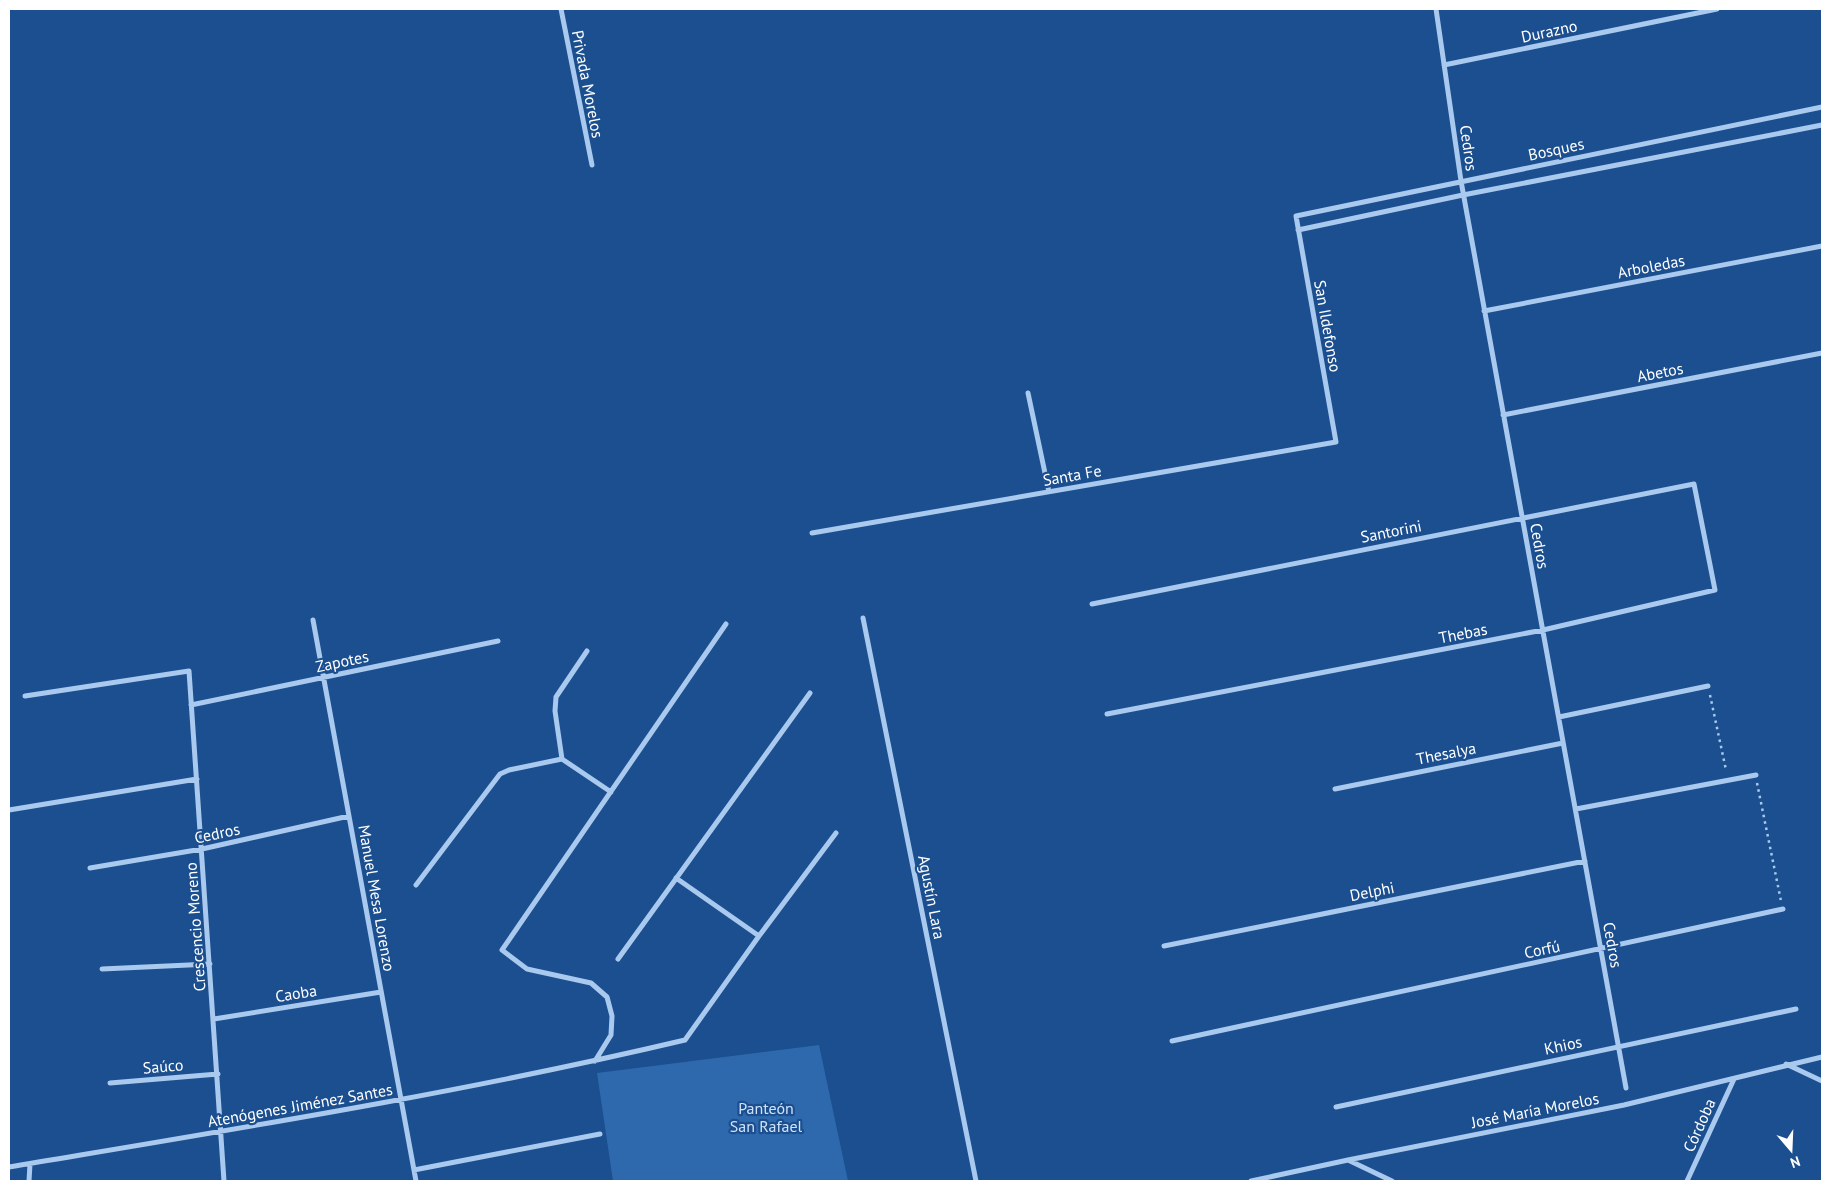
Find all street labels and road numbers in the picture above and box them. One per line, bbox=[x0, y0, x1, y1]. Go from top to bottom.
street label: Durazno bbox=[1519, 15, 1579, 47]
street label: Privada Morelos bbox=[568, 28, 608, 140]
street label: Cedros bbox=[1456, 124, 1482, 172]
street label: Bosques bbox=[1526, 133, 1586, 165]
street label: Arboledas bbox=[1616, 250, 1687, 282]
street label: San Ildefonso bbox=[1310, 278, 1346, 374]
street label: Abetos bbox=[1635, 358, 1685, 386]
street label: Santa Fe bbox=[1041, 460, 1103, 490]
street label: Santorini bbox=[1359, 515, 1423, 547]
street label: Cedros bbox=[1526, 522, 1554, 571]
street label: Thebas bbox=[1437, 618, 1489, 647]
street label: Zapotes bbox=[314, 646, 371, 676]
street label: Thesalya bbox=[1414, 737, 1478, 769]
street label: Cedros bbox=[192, 818, 242, 848]
street label: Manuel Mesa Lorenzo bbox=[354, 823, 400, 973]
street label: Agustín Lara bbox=[914, 853, 950, 941]
street label: Crescencio Moreno bbox=[181, 862, 209, 992]
street label: Delphi bbox=[1348, 877, 1396, 905]
street label: Cedros bbox=[1599, 921, 1627, 970]
street label: Corfú bbox=[1522, 935, 1562, 963]
street label: Caoba bbox=[274, 980, 318, 1006]
street label: Khios bbox=[1542, 1031, 1584, 1059]
street label: Saúco bbox=[142, 1054, 184, 1078]
street label: Atenógenes Jiménez Santes bbox=[206, 1079, 394, 1131]
street label: José María Morelos bbox=[1468, 1088, 1601, 1132]
street label: Córdoba bbox=[1678, 1095, 1720, 1155]

